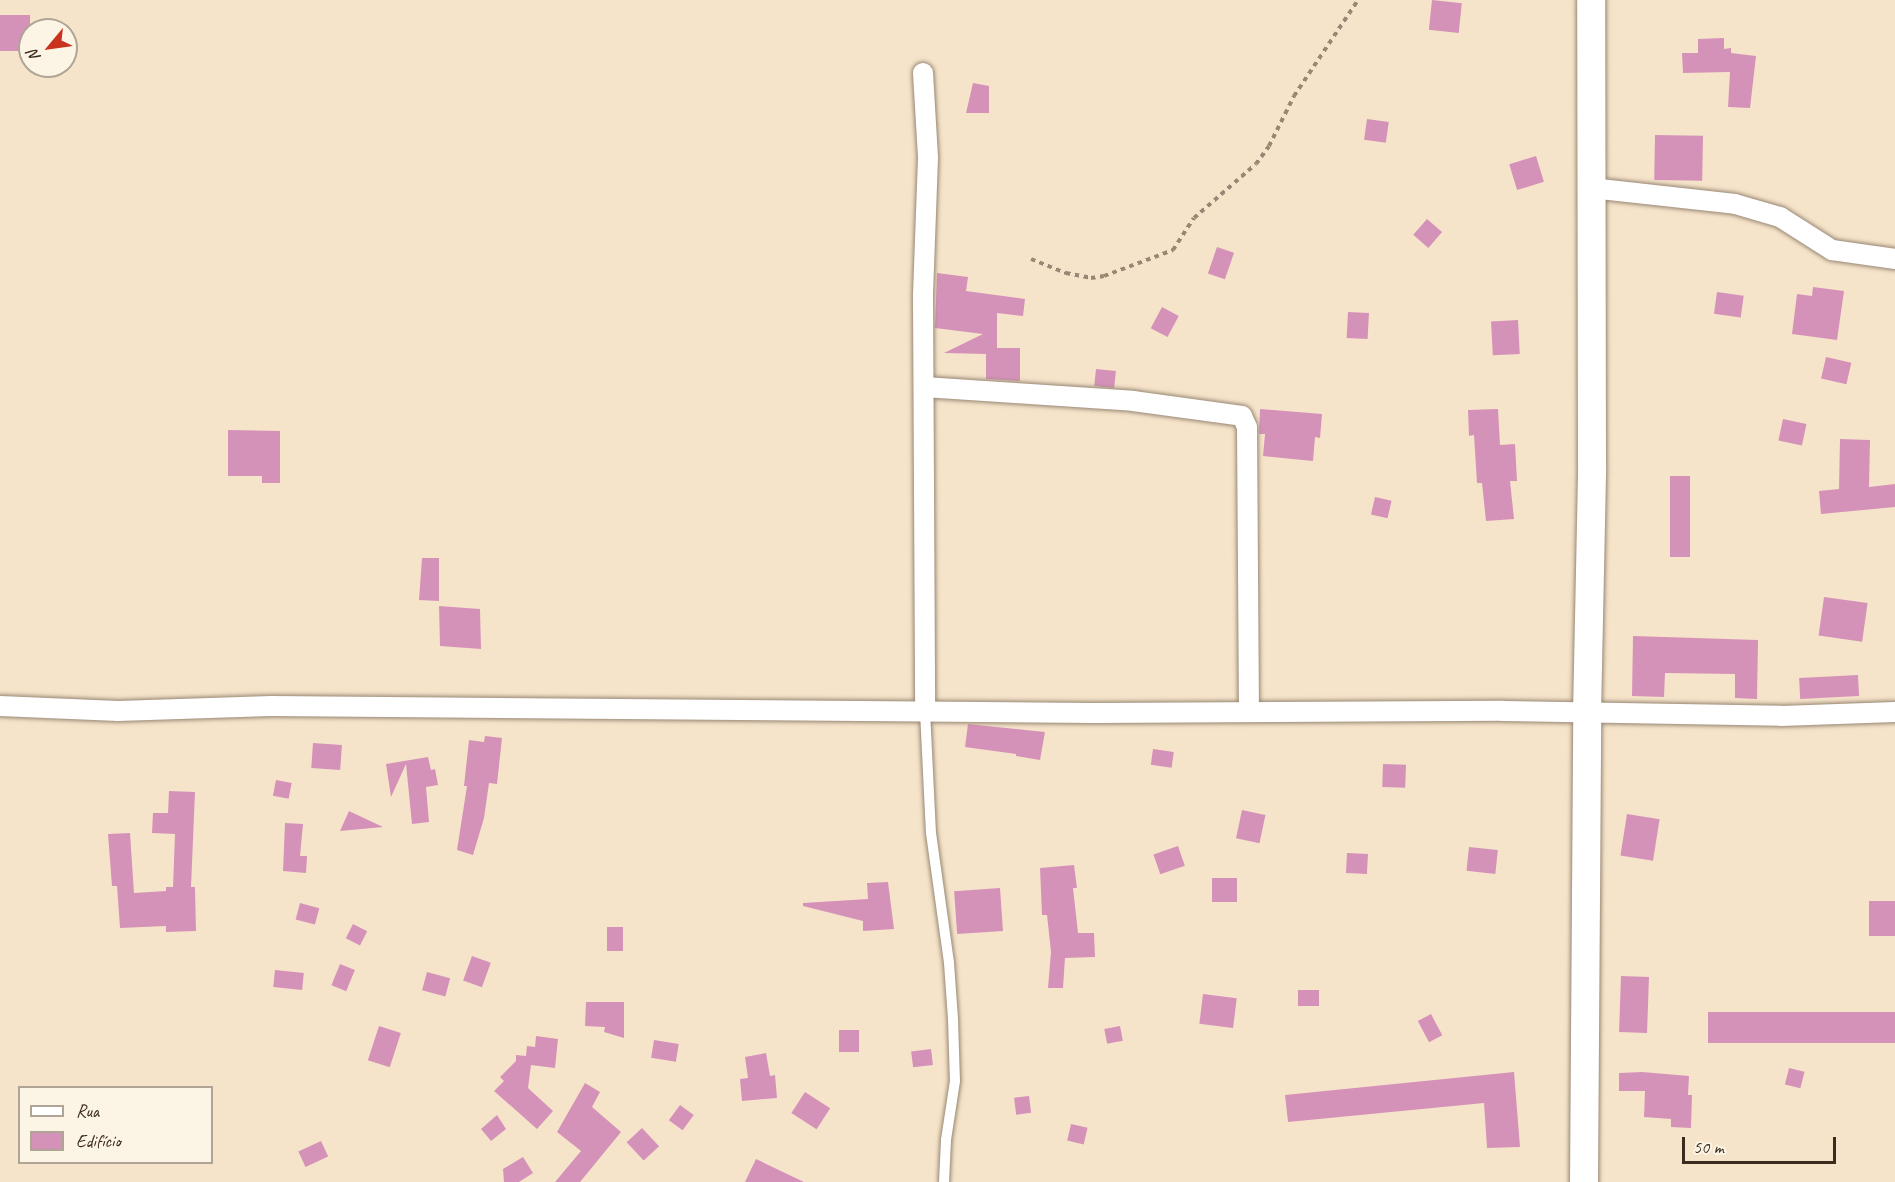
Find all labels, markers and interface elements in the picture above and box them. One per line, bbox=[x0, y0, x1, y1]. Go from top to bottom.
north arrow bbox=[18, 18, 78, 78]
text: N bbox=[23, 47, 45, 65]
legend bbox=[18, 1086, 213, 1164]
text: Rua bbox=[76, 1100, 99, 1122]
scale bar bbox=[1685, 1125, 1840, 1163]
text: Edifício bbox=[76, 1130, 121, 1152]
text: 50 m bbox=[1693, 1136, 1724, 1158]

